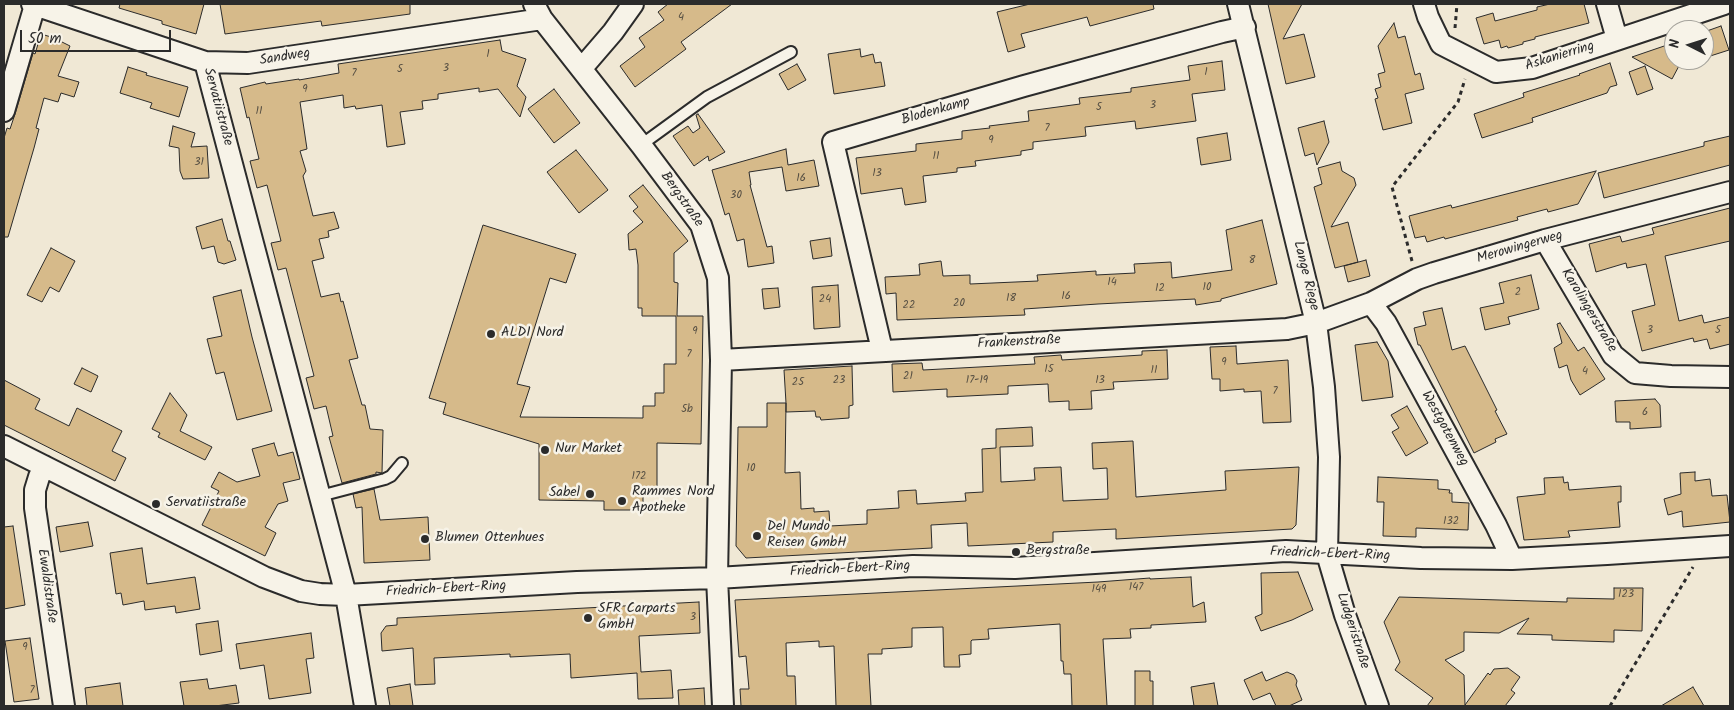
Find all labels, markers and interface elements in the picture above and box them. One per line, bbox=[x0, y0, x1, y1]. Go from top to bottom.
house number: 4 bbox=[678, 11, 684, 25]
scale bar bbox=[22, 20, 174, 52]
north arrow bbox=[1664, 20, 1714, 70]
text: 50 m bbox=[28, 27, 62, 51]
text: N bbox=[1664, 38, 1686, 49]
street label: Askanierring bbox=[1523, 39, 1597, 75]
street label: Sandweg bbox=[259, 46, 311, 70]
house number: 1 bbox=[486, 48, 490, 62]
house number: 3 bbox=[443, 62, 449, 76]
house number: 5 bbox=[397, 63, 403, 77]
street label: Servatiistraße bbox=[199, 66, 235, 148]
house number: 1 bbox=[1204, 66, 1208, 80]
house number: 7 bbox=[351, 67, 357, 81]
house number: 9 bbox=[302, 83, 308, 97]
street label: Blodenkamp bbox=[900, 94, 972, 130]
house number: 3 bbox=[1150, 99, 1156, 113]
house number: 5 bbox=[1096, 101, 1102, 115]
house number: 11 bbox=[256, 105, 262, 119]
house number: 7 bbox=[1044, 122, 1050, 136]
house number: 9 bbox=[988, 134, 994, 148]
house number: 11 bbox=[933, 150, 939, 164]
house number: 31 bbox=[194, 156, 204, 170]
house number: 13 bbox=[872, 167, 882, 181]
street label: Bergstraße bbox=[656, 169, 706, 231]
house number: 16 bbox=[796, 172, 806, 186]
house number: 30 bbox=[730, 189, 742, 203]
street label: Merowingerweg bbox=[1475, 228, 1565, 268]
street label: Lange Riege bbox=[1288, 240, 1322, 312]
house number: 8 bbox=[1249, 254, 1255, 268]
street label: Karolingerstraße bbox=[1556, 266, 1620, 356]
house number: 14 bbox=[1107, 276, 1117, 290]
house number: 10 bbox=[1203, 281, 1211, 295]
house number: 12 bbox=[1155, 282, 1165, 296]
house number: 2 bbox=[1515, 286, 1521, 300]
house number: 16 bbox=[1061, 290, 1071, 304]
house number: 18 bbox=[1006, 292, 1016, 306]
house number: 24 bbox=[819, 293, 831, 307]
house number: 20 bbox=[953, 297, 965, 311]
house number: 22 bbox=[903, 299, 915, 313]
house number: 3 bbox=[1647, 324, 1653, 338]
house number: 5 bbox=[1715, 324, 1721, 338]
house number: 9 bbox=[692, 325, 698, 339]
place label: ALDI Nord bbox=[501, 326, 564, 342]
marker: ALDI Nord bbox=[485, 328, 497, 340]
street label: Frankenstraße bbox=[977, 332, 1061, 354]
house number: 7 bbox=[686, 348, 692, 362]
house number: 9 bbox=[1221, 356, 1227, 370]
house number: 15 bbox=[1044, 363, 1054, 377]
house number: 11 bbox=[1151, 364, 1157, 378]
house number: 4 bbox=[1582, 365, 1588, 379]
house number: 21 bbox=[903, 370, 913, 384]
house number: 23 bbox=[833, 374, 845, 388]
house number: 17-19 bbox=[966, 374, 988, 388]
house number: 13 bbox=[1095, 374, 1105, 388]
house number: 25 bbox=[792, 376, 804, 390]
house number: 7 bbox=[1272, 385, 1278, 399]
street label: Westgotenweg bbox=[1416, 389, 1472, 469]
house number: 5b bbox=[681, 403, 693, 417]
house number: 6 bbox=[1642, 406, 1648, 420]
place label: Nur Market bbox=[555, 442, 622, 458]
marker: Nur Market bbox=[539, 444, 551, 456]
house number: 10 bbox=[747, 462, 755, 476]
house number: 172 bbox=[632, 470, 646, 484]
place label: Rammes Nord Apotheke bbox=[632, 485, 714, 518]
place label: Sabel bbox=[549, 486, 580, 502]
marker: Sabel bbox=[584, 488, 596, 500]
marker: Rammes Nord Apotheke bbox=[616, 495, 628, 507]
place label: Servatiistraße bbox=[166, 496, 246, 512]
marker: Servatiistraße bbox=[150, 498, 162, 510]
house number: 132 bbox=[1443, 515, 1459, 529]
place label: Del Mundo Reisen GmbH bbox=[767, 520, 847, 552]
marker: Del Mundo Reisen GmbH bbox=[751, 530, 763, 542]
place label: Blumen Ottenhues bbox=[435, 531, 544, 547]
marker: Blumen Ottenhues bbox=[419, 533, 431, 545]
place label: Bergstraße bbox=[1026, 544, 1090, 560]
street label: Friedrich-Ebert-Ring bbox=[1269, 545, 1391, 565]
marker: Bergstraße bbox=[1010, 546, 1022, 558]
street label: Ewaldistraße bbox=[32, 548, 60, 624]
street label: Friedrich-Ebert-Ring bbox=[789, 558, 911, 582]
street label: Friedrich-Ebert-Ring bbox=[385, 578, 507, 602]
house number: 147 bbox=[1129, 581, 1143, 595]
house number: 149 bbox=[1092, 583, 1106, 597]
house number: 123 bbox=[1618, 588, 1634, 602]
street label: Ludgeristraße bbox=[1332, 591, 1372, 671]
place label: SFR Carparts GmbH bbox=[598, 602, 675, 634]
house number: 3 bbox=[690, 611, 696, 625]
marker: SFR Carparts GmbH bbox=[582, 612, 594, 624]
house number: 9 bbox=[22, 641, 28, 655]
house number: 7 bbox=[29, 684, 35, 698]

